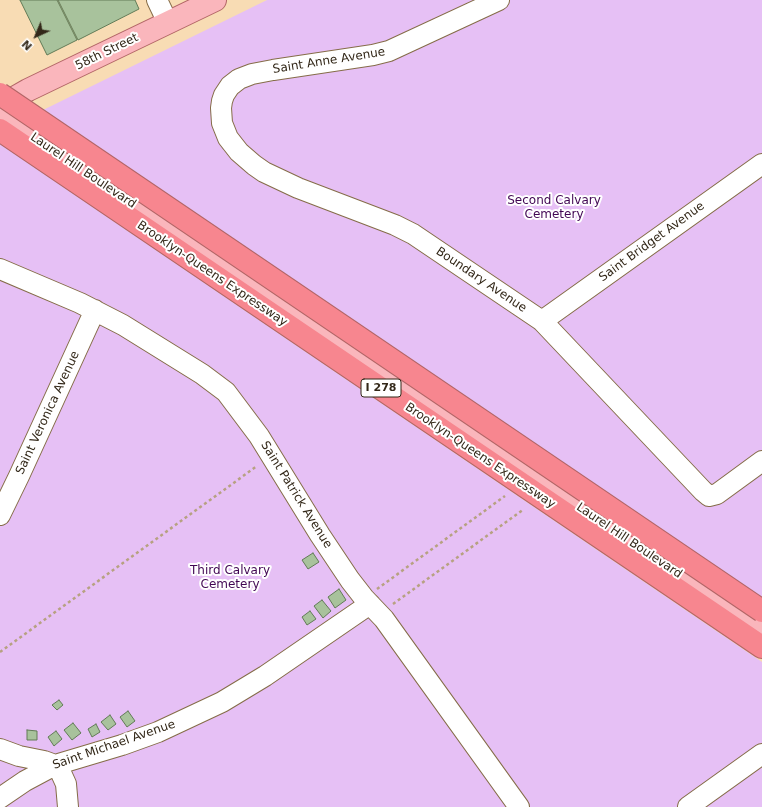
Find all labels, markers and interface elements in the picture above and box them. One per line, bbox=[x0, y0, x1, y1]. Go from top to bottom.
north arrow bbox=[16, 16, 56, 56]
street label: 58th Street bbox=[73, 31, 141, 73]
text: N bbox=[19, 37, 35, 53]
street label: Saint Anne Avenue bbox=[272, 45, 386, 77]
street label: Laurel Hill Boulevard bbox=[27, 130, 139, 212]
park label: Second Calvary Cemetery bbox=[507, 194, 601, 222]
street label: Saint Bridget Avenue bbox=[597, 199, 707, 285]
street label: Brooklyn-Queens Expressway bbox=[134, 218, 290, 330]
street label: Boundary Avenue bbox=[433, 244, 529, 316]
street label: Saint Veronica Avenue bbox=[13, 349, 83, 477]
road number: I 278 bbox=[361, 379, 401, 397]
street label: Brooklyn-Queens Expressway bbox=[402, 400, 558, 512]
street label: Saint Patrick Avenue bbox=[257, 439, 335, 551]
street label: Laurel Hill Boulevard bbox=[573, 500, 685, 582]
park label: Third Calvary Cemetery bbox=[190, 564, 270, 592]
street label: Saint Michael Avenue bbox=[51, 717, 177, 773]

